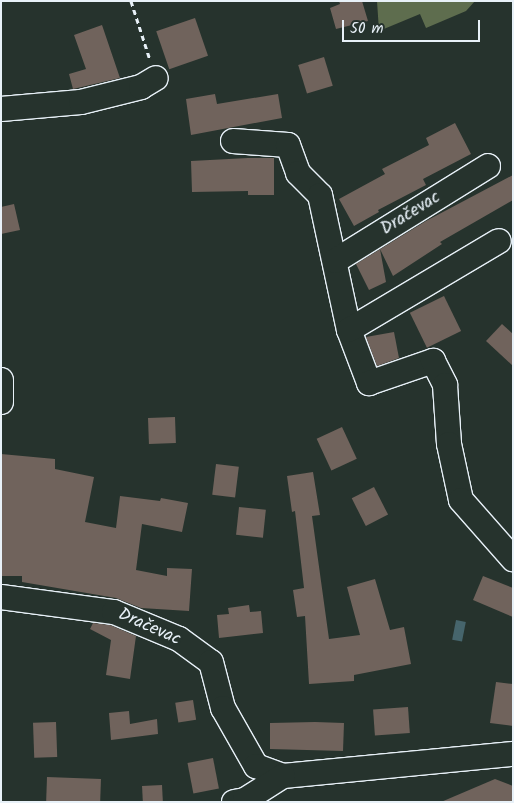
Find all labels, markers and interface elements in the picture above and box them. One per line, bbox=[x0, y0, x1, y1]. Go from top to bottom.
scale bar bbox=[344, 10, 482, 42]
text: 50 m bbox=[350, 17, 384, 41]
street label: Dračevac bbox=[377, 187, 445, 241]
street label: Dračevac bbox=[114, 605, 184, 651]

